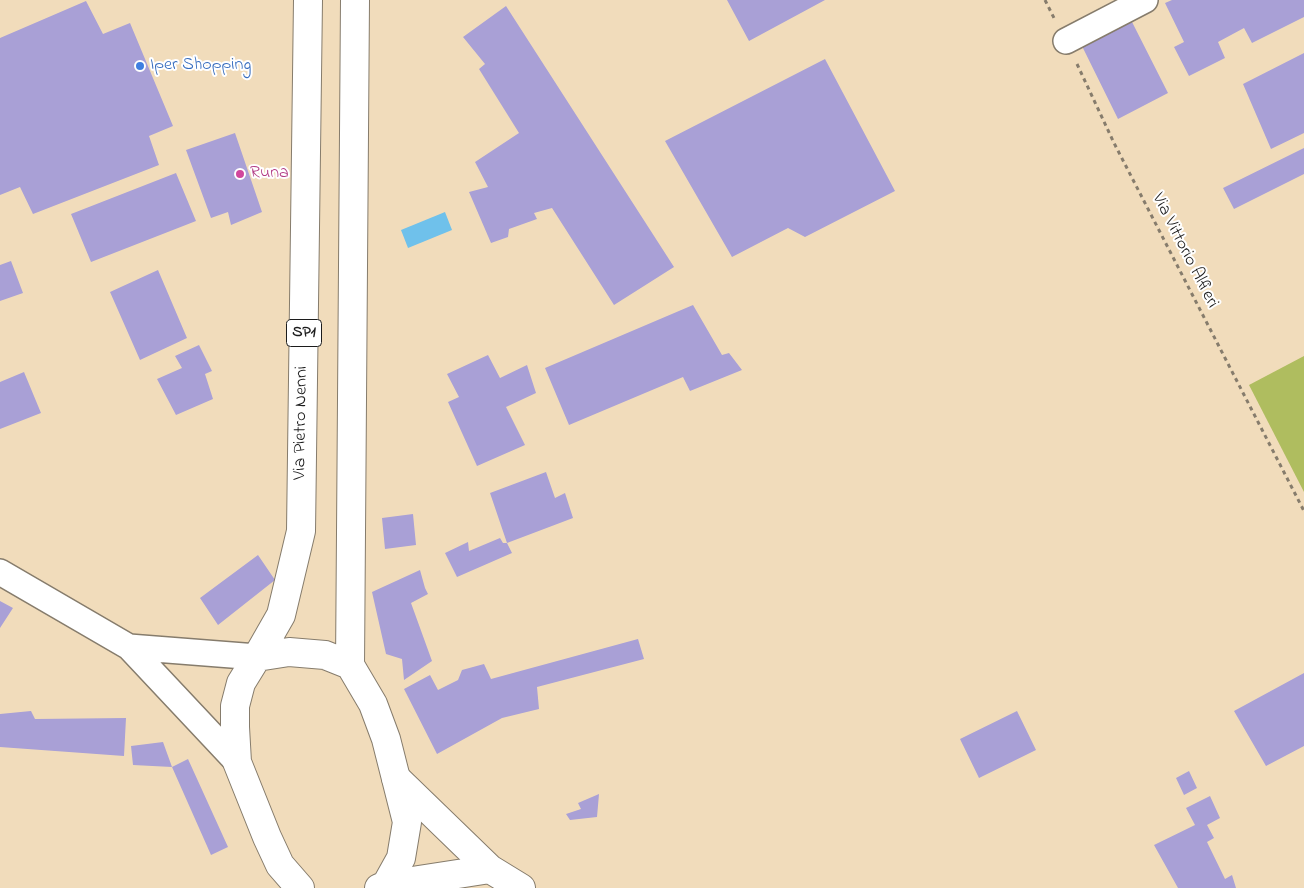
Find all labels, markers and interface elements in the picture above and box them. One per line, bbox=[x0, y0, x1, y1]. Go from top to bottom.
place label: Iper Shopping bbox=[150, 55, 251, 77]
marker: Iper Shopping bbox=[134, 60, 146, 72]
place label: Runa bbox=[250, 163, 289, 185]
marker: Runa bbox=[234, 168, 246, 180]
street label: Via Vittorio Alfieri bbox=[1146, 190, 1222, 312]
road number: SP1 bbox=[286, 319, 322, 346]
street label: Via Pietro Nenni bbox=[290, 366, 314, 480]

